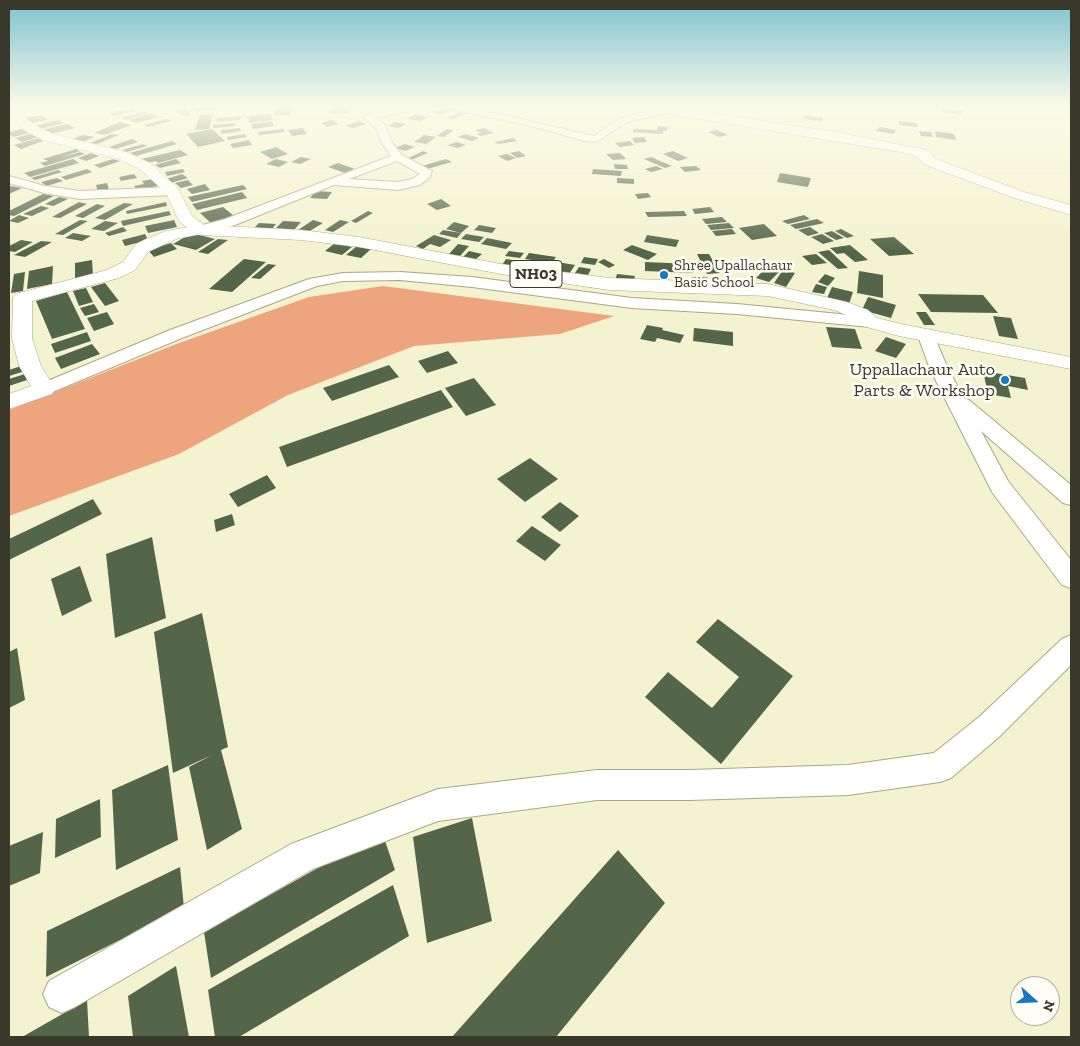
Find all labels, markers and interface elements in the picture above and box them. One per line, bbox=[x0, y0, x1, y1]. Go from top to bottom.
place label: Shree Upallachaur Basic School bbox=[674, 257, 793, 292]
road number: NH03 bbox=[510, 260, 562, 288]
marker: Shree Upallachaur Basic School bbox=[658, 269, 670, 281]
place label: Uppallachaur Auto Parts & Workshop bbox=[849, 359, 995, 402]
marker: Uppallachaur Auto Parts & Workshop bbox=[999, 374, 1011, 386]
north arrow bbox=[1010, 976, 1060, 1026]
text: N bbox=[1039, 998, 1058, 1014]

